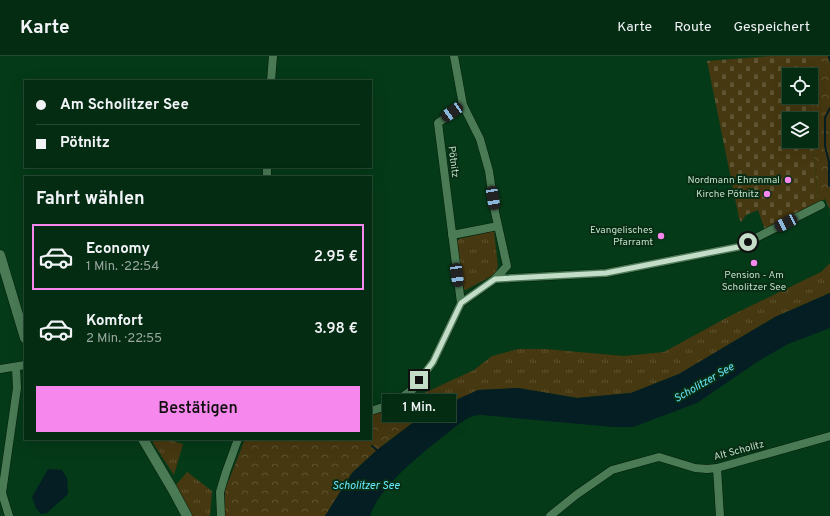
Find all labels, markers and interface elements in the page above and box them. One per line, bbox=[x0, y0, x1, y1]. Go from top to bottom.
text: Karte bbox=[20, 16, 70, 40]
text: Karte bbox=[617, 19, 652, 36]
text: Route bbox=[674, 19, 711, 36]
text: Gespeichert bbox=[733, 19, 810, 36]
map controls bbox=[782, 68, 818, 148]
button: locate bbox=[782, 68, 818, 104]
text: Am Scholitzer See bbox=[60, 96, 189, 115]
car bbox=[439, 100, 465, 124]
button: layers bbox=[782, 112, 818, 148]
text: Pötnitz bbox=[60, 134, 110, 153]
street label: Pötnitz bbox=[445, 145, 461, 179]
place label: Nordmann Ehrenmal bbox=[687, 174, 780, 187]
marker: Nordmann Ehrenmal bbox=[783, 175, 793, 185]
car bbox=[485, 185, 501, 211]
text: Fahrt wählen bbox=[36, 188, 145, 211]
place label: Kirche Pötnitz bbox=[696, 188, 759, 201]
marker: Kirche Pötnitz bbox=[762, 189, 772, 199]
car bbox=[773, 212, 799, 234]
place label: Evangelisches Pfarramt bbox=[590, 224, 653, 249]
marker: Evangelisches Pfarramt bbox=[656, 231, 666, 241]
route start bbox=[739, 233, 757, 251]
icon: car bbox=[38, 239, 74, 275]
text: Economy bbox=[86, 240, 150, 259]
text: 2.95 € bbox=[314, 248, 358, 267]
marker: Pension - Am Scholitzer See bbox=[749, 258, 759, 268]
text: 1 Min. · 22:54 bbox=[86, 259, 159, 275]
car bbox=[449, 262, 465, 288]
place label: Pension - Am Scholitzer See bbox=[722, 269, 786, 294]
icon: car bbox=[38, 311, 74, 347]
text: Komfort bbox=[86, 312, 143, 331]
text: 3.98 € bbox=[314, 320, 358, 339]
text: 2 Min. · 22:55 bbox=[86, 331, 162, 347]
water label: Scholitzer See bbox=[671, 360, 737, 406]
route end bbox=[410, 371, 428, 389]
button: Bestätigen bbox=[36, 386, 360, 432]
callout: 1 Min. bbox=[382, 394, 456, 422]
text: 1 Min. bbox=[402, 400, 436, 416]
street label: Alt Scholitz bbox=[712, 438, 766, 464]
water label: Scholitzer See bbox=[332, 479, 400, 493]

